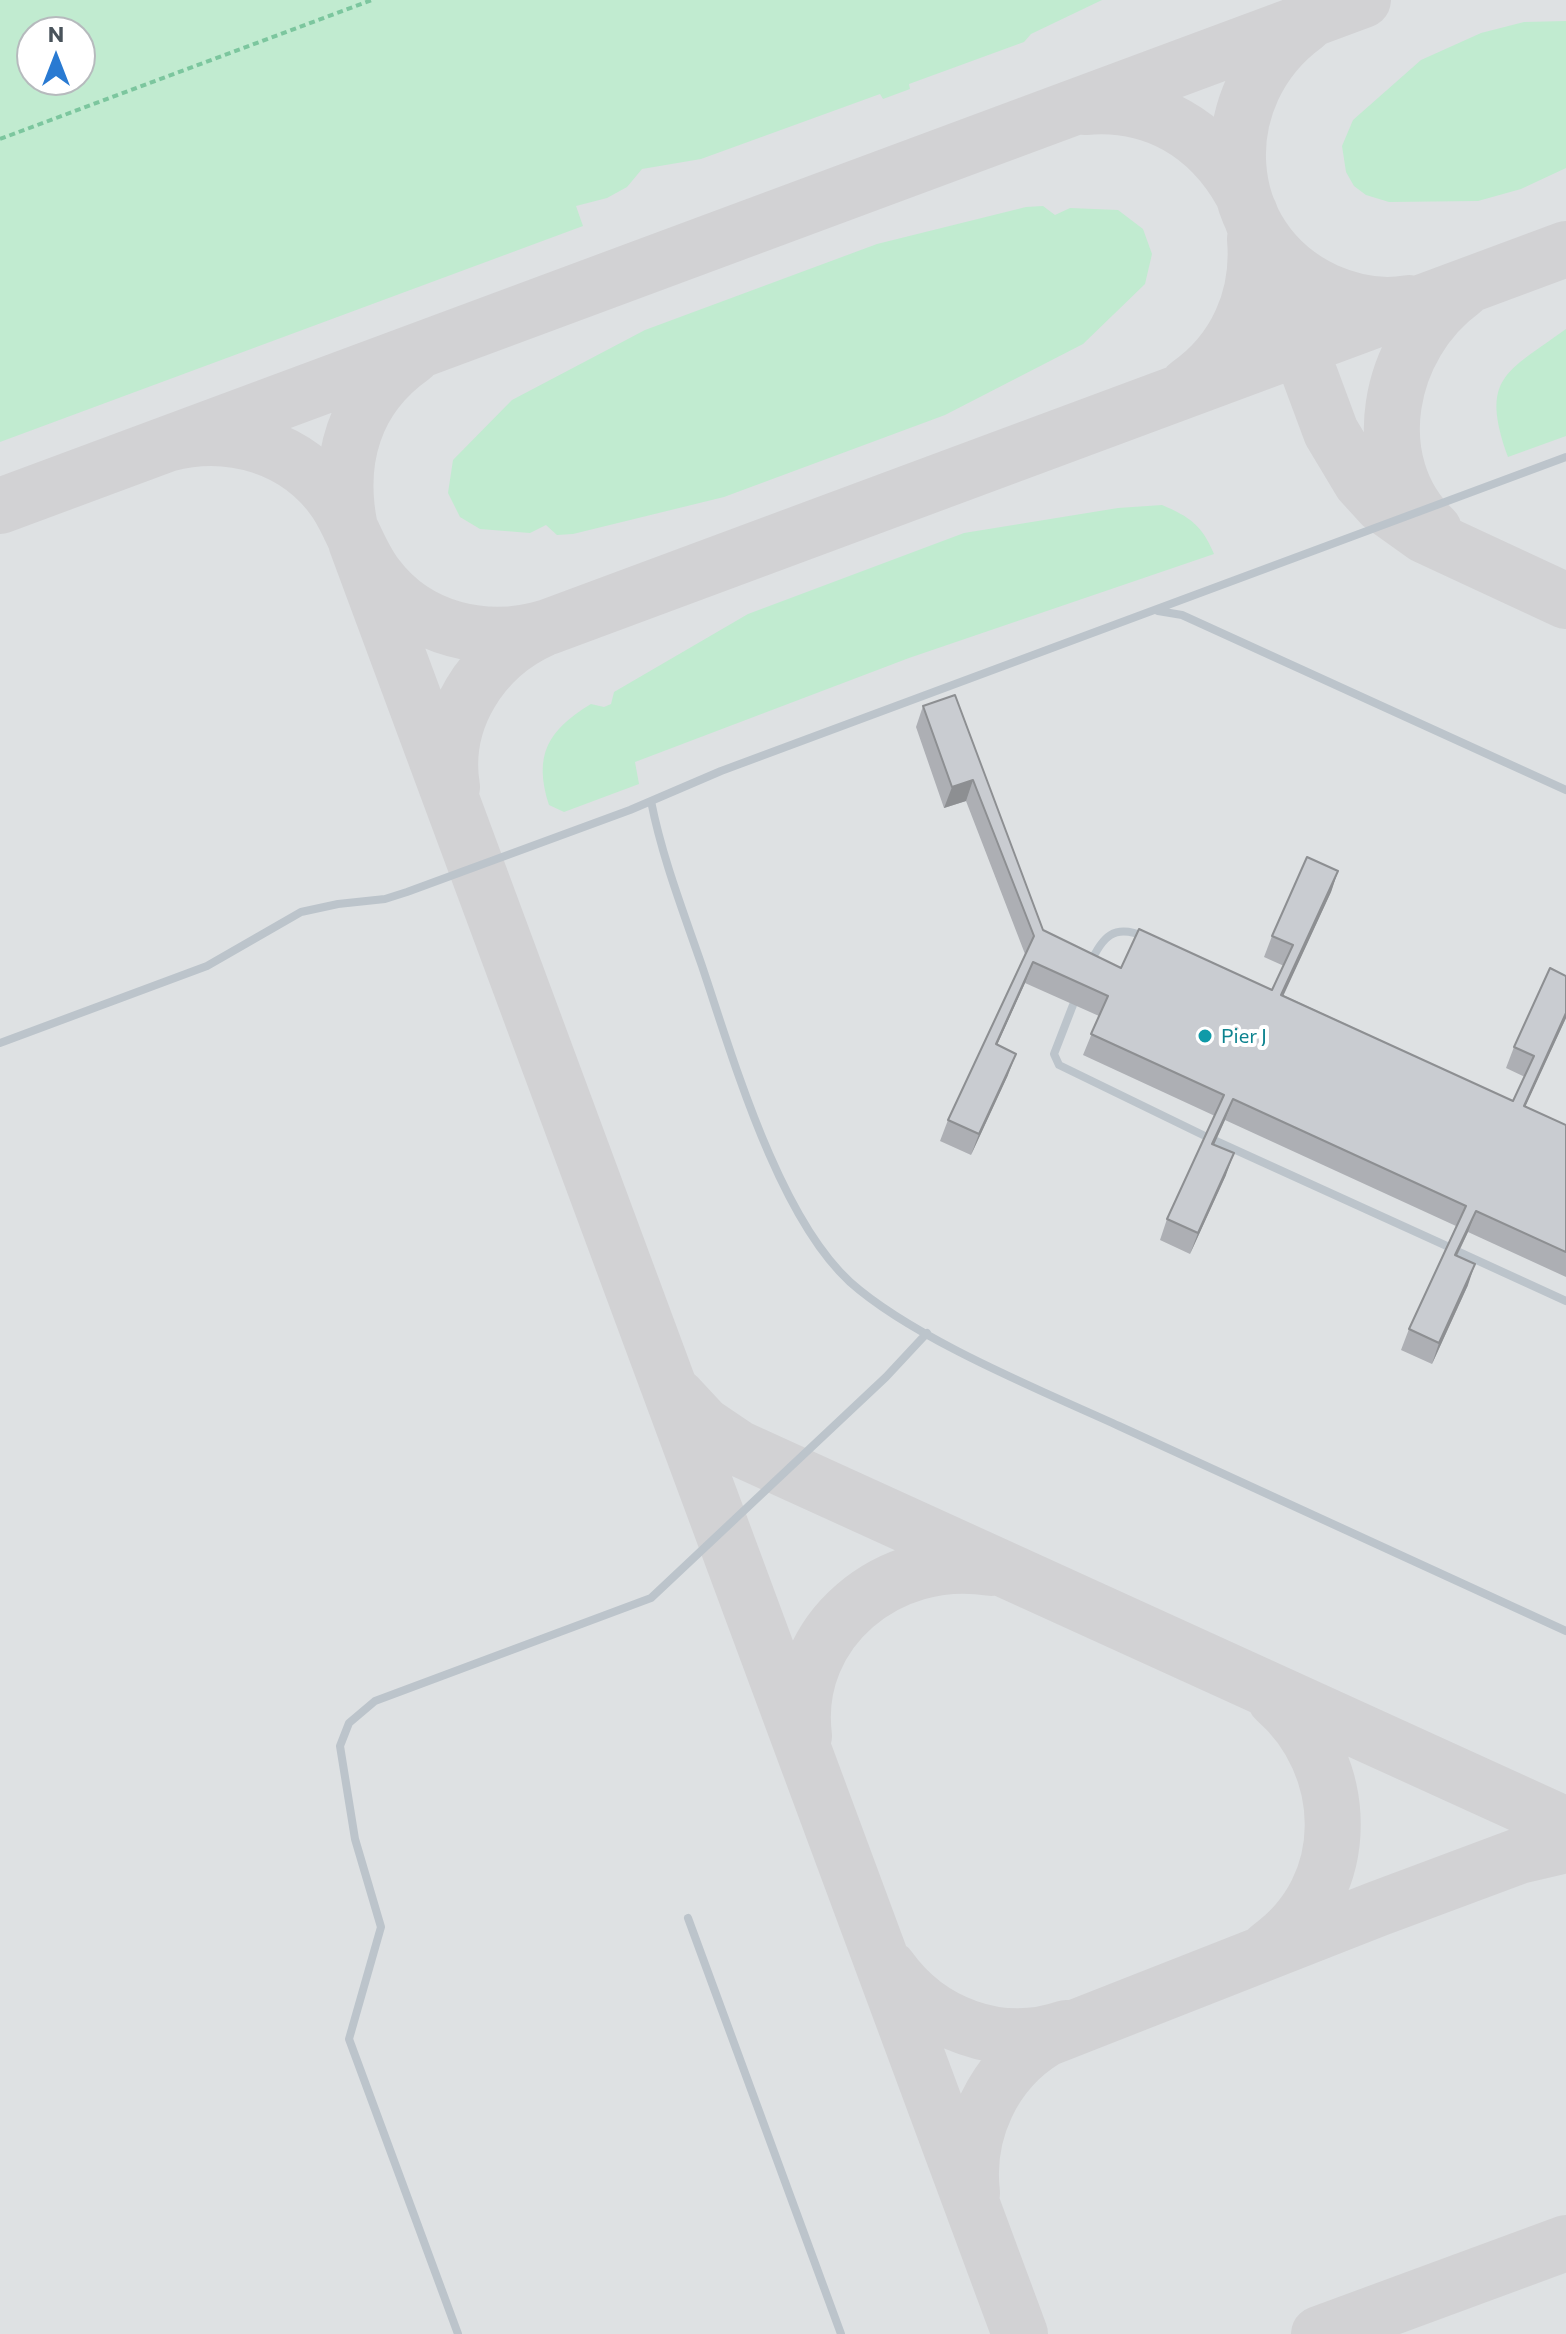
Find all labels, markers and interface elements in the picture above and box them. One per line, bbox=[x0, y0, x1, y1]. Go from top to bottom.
north arrow bbox=[16, 16, 96, 96]
text: N bbox=[48, 20, 64, 47]
place label: Pier J bbox=[1221, 1024, 1267, 1048]
marker: Pier J bbox=[1196, 1027, 1214, 1045]

